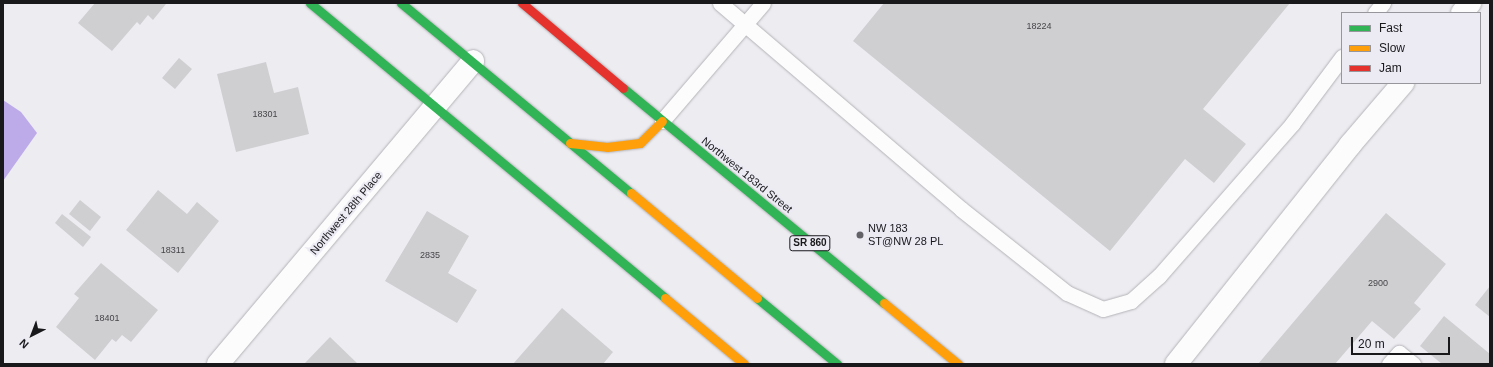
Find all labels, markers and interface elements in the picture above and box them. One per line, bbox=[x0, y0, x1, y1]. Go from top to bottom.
legend bbox=[1341, 12, 1481, 84]
house number: 18224 bbox=[1026, 21, 1052, 31]
text: Fast bbox=[1379, 21, 1402, 35]
text: Slow bbox=[1379, 41, 1405, 55]
text: Jam bbox=[1379, 61, 1402, 75]
house number: 18301 bbox=[252, 109, 278, 119]
street label: Northwest 183rd Street bbox=[699, 134, 795, 216]
street label: Northwest 28th Place bbox=[307, 169, 385, 257]
place label: NW 183 ST@NW 28 PL bbox=[868, 222, 943, 248]
marker: NW 183 ST@NW 28 PL bbox=[855, 230, 865, 240]
road number: SR 860 bbox=[789, 235, 831, 251]
house number: 18311 bbox=[161, 245, 185, 255]
house number: 2835 bbox=[420, 250, 440, 260]
house number: 2900 bbox=[1368, 278, 1388, 288]
house number: 18401 bbox=[94, 313, 120, 323]
north arrow bbox=[12, 315, 52, 355]
scale bar bbox=[1353, 329, 1452, 355]
text: N bbox=[17, 337, 31, 351]
text: 20 m bbox=[1358, 337, 1385, 351]

